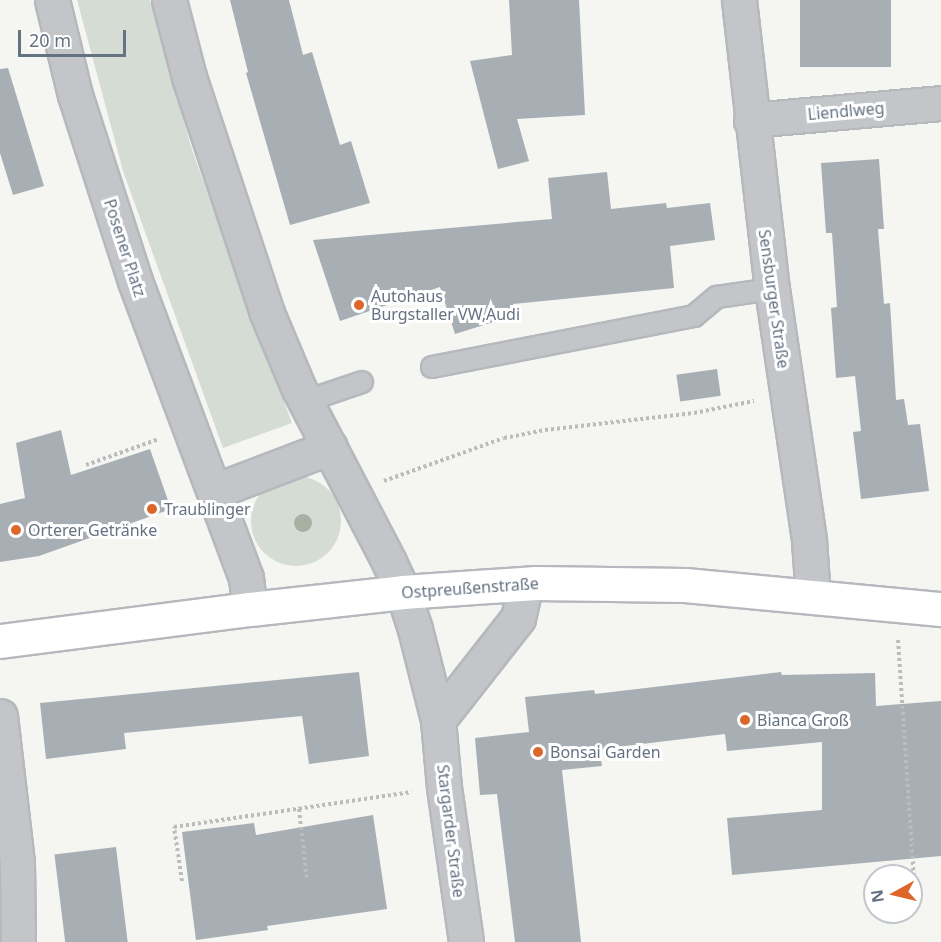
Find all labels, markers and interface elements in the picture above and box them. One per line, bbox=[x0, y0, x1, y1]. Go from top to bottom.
scale bar bbox=[21, 18, 129, 56]
text: 20 m bbox=[29, 28, 71, 52]
street label: Liendlweg bbox=[807, 98, 885, 124]
street label: Posener Platz bbox=[100, 197, 150, 299]
street label: Sensburger Straße bbox=[755, 228, 793, 370]
place label: Autohaus Burgstaller VW,Audi bbox=[371, 286, 520, 324]
marker: Autohaus Burgstaller VW,Audi bbox=[352, 298, 366, 312]
place label: Traublinger bbox=[164, 499, 251, 519]
marker: Traublinger bbox=[145, 502, 159, 516]
place label: Orterer Getränke bbox=[28, 520, 157, 540]
marker: Orterer Getränke bbox=[9, 523, 23, 537]
street label: Ostpreußenstraße bbox=[401, 574, 539, 602]
place label: Bianca Groß bbox=[757, 710, 849, 730]
marker: Bianca Groß bbox=[738, 713, 752, 727]
place label: Bonsai Garden bbox=[550, 742, 661, 762]
marker: Bonsai Garden bbox=[531, 745, 545, 759]
street label: Stargarder Straße bbox=[433, 763, 469, 899]
north arrow bbox=[863, 864, 923, 924]
text: N bbox=[865, 888, 889, 904]

